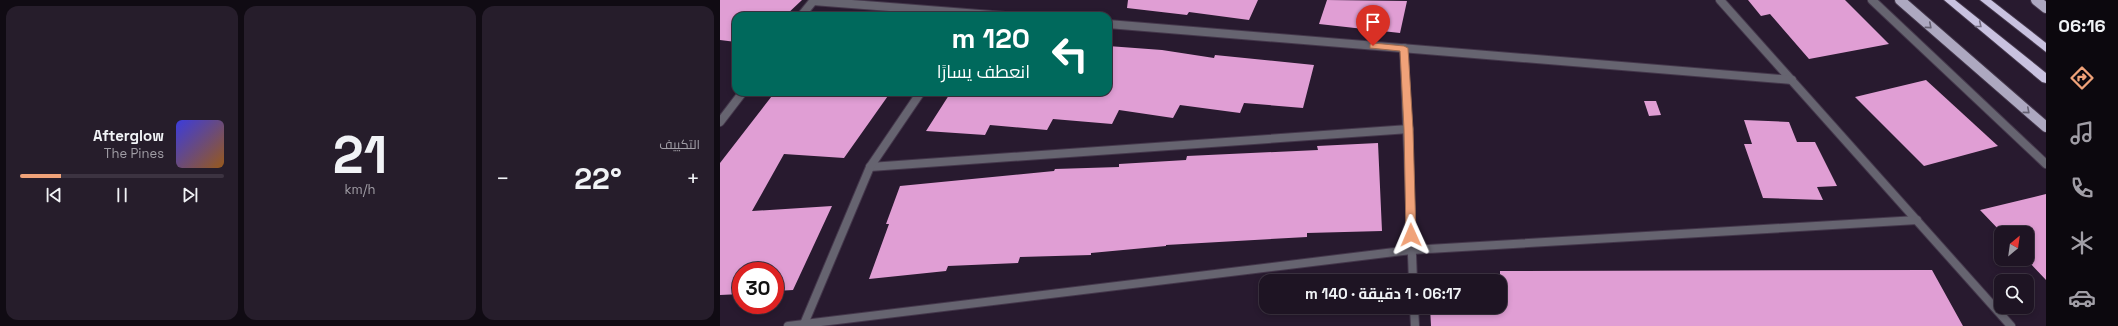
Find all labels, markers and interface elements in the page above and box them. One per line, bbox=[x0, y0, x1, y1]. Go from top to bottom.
pin bbox=[1356, 5, 1390, 46]
icon: arrive bbox=[1362, 11, 1384, 33]
text: 06:16 bbox=[2058, 14, 2106, 37]
text: 120 m bbox=[952, 20, 1030, 56]
one-way arrow bbox=[1975, 20, 1982, 27]
one-way arrow bbox=[1925, 21, 1932, 28]
icon: left bbox=[1044, 28, 1096, 80]
text: انعطف يسارًا bbox=[937, 60, 1030, 83]
icon: directions bbox=[2068, 64, 2096, 92]
one-way arrow bbox=[2023, 107, 2030, 114]
icon: music bbox=[2068, 119, 2096, 147]
text: 21 bbox=[333, 122, 387, 188]
text: Afterglow bbox=[93, 126, 164, 145]
text: التكييف bbox=[659, 136, 700, 153]
text: The Pines bbox=[104, 145, 164, 162]
text: 22° bbox=[574, 159, 622, 198]
text: − bbox=[496, 164, 510, 192]
text: + bbox=[686, 164, 700, 192]
icon: phone bbox=[2068, 174, 2096, 202]
text: km/h bbox=[345, 181, 375, 198]
icon: previous bbox=[43, 184, 65, 206]
icon: pause bbox=[111, 184, 133, 206]
icon: next bbox=[179, 184, 201, 206]
position arrow bbox=[1390, 214, 1432, 256]
north arrow bbox=[1994, 226, 2034, 266]
map controls bbox=[1994, 226, 2034, 314]
icon: climate bbox=[2068, 229, 2096, 257]
speed limit sign: 30 bbox=[732, 262, 784, 314]
button: search bbox=[1994, 274, 2034, 314]
text: 06:17 · 1 دقيقة · 140 m bbox=[1305, 284, 1461, 303]
icon: car bbox=[2068, 284, 2096, 312]

